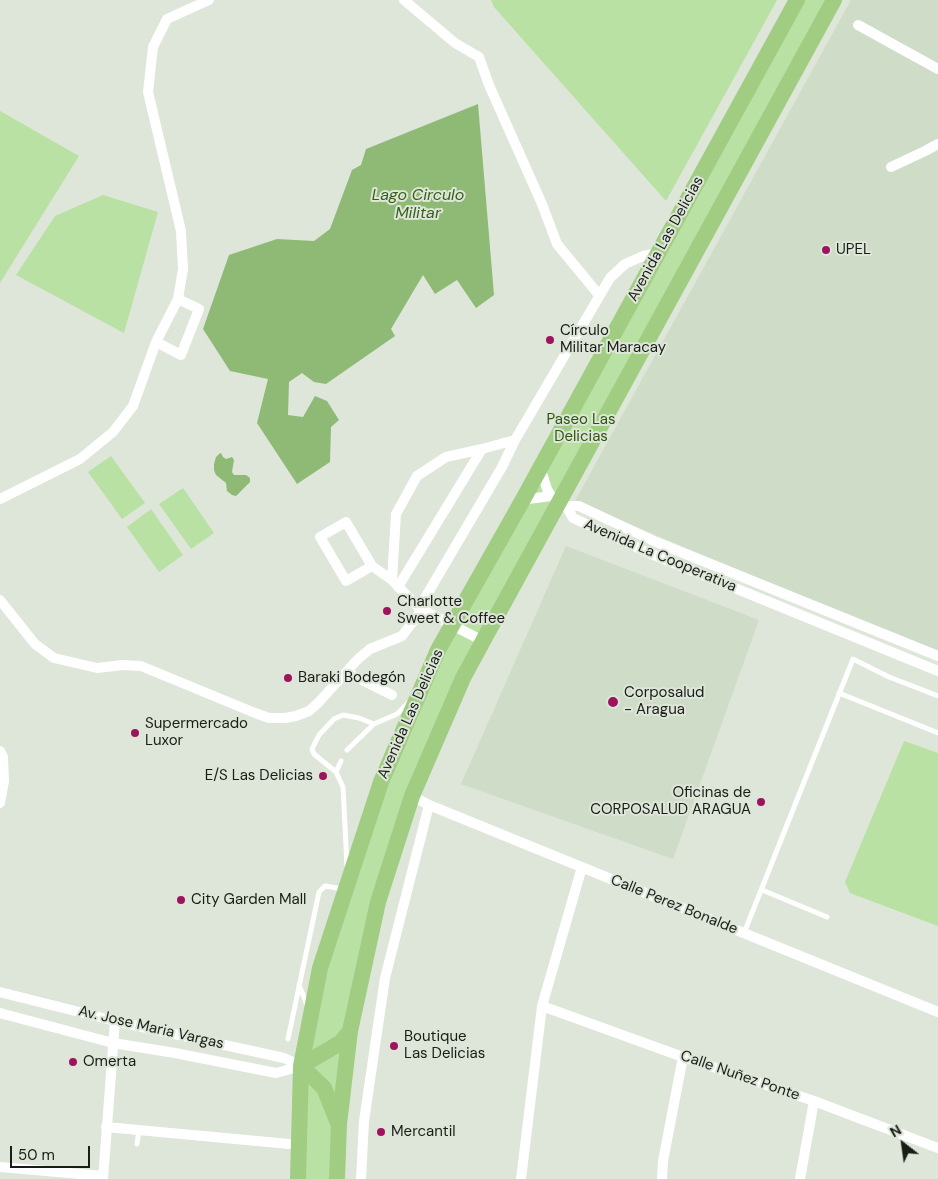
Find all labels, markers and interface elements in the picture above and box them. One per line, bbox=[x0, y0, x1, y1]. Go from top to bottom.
street label: Avenida Las Delicias bbox=[624, 173, 708, 305]
water label: Lago Circulo Militar bbox=[372, 186, 464, 224]
place label: UPEL bbox=[836, 241, 871, 259]
marker: UPEL bbox=[820, 244, 832, 256]
place label: Círculo Militar Maracay bbox=[560, 322, 666, 357]
marker: Círculo Militar Maracay bbox=[544, 334, 556, 346]
park label: Paseo Las Delicias bbox=[546, 411, 616, 446]
street label: Avenida La Cooperativa bbox=[581, 516, 739, 596]
place label: Charlotte Sweet & Coffee bbox=[397, 593, 505, 628]
marker: Charlotte Sweet & Coffee bbox=[381, 605, 393, 617]
street label: Avenida Las Delicias bbox=[374, 646, 448, 782]
place label: Baraki Bodegón bbox=[298, 669, 405, 687]
marker: Baraki Bodegón bbox=[282, 672, 294, 684]
place label: Corposalud - Aragua bbox=[624, 684, 705, 719]
marker: Corposalud - Aragua bbox=[606, 695, 620, 709]
place label: Supermercado Luxor bbox=[145, 715, 248, 750]
marker: Supermercado Luxor bbox=[129, 727, 141, 739]
place label: E/S Las Delicias bbox=[205, 767, 313, 785]
marker: E/S Las Delicias bbox=[317, 770, 329, 782]
place label: Oficinas de CORPOSALUD ARAGUA bbox=[590, 784, 751, 819]
marker: Oficinas de CORPOSALUD ARAGUA bbox=[755, 796, 767, 808]
street label: Calle Perez Bonalde bbox=[608, 871, 740, 939]
place label: City Garden Mall bbox=[191, 891, 306, 909]
marker: City Garden Mall bbox=[175, 894, 187, 906]
street label: Av. Jose Maria Vargas bbox=[76, 1002, 226, 1054]
place label: Boutique Las Delicias bbox=[404, 1028, 485, 1063]
marker: Boutique Las Delicias bbox=[388, 1040, 400, 1052]
street label: Calle Nuñez Ponte bbox=[678, 1047, 802, 1105]
place label: Omerta bbox=[83, 1053, 136, 1071]
marker: Omerta bbox=[67, 1056, 79, 1068]
north arrow bbox=[878, 1119, 928, 1169]
text: N bbox=[887, 1121, 904, 1141]
place label: Mercantil bbox=[391, 1123, 456, 1141]
marker: Mercantil bbox=[375, 1126, 387, 1138]
scale bar bbox=[12, 1136, 92, 1168]
text: 50 m bbox=[18, 1145, 55, 1165]

